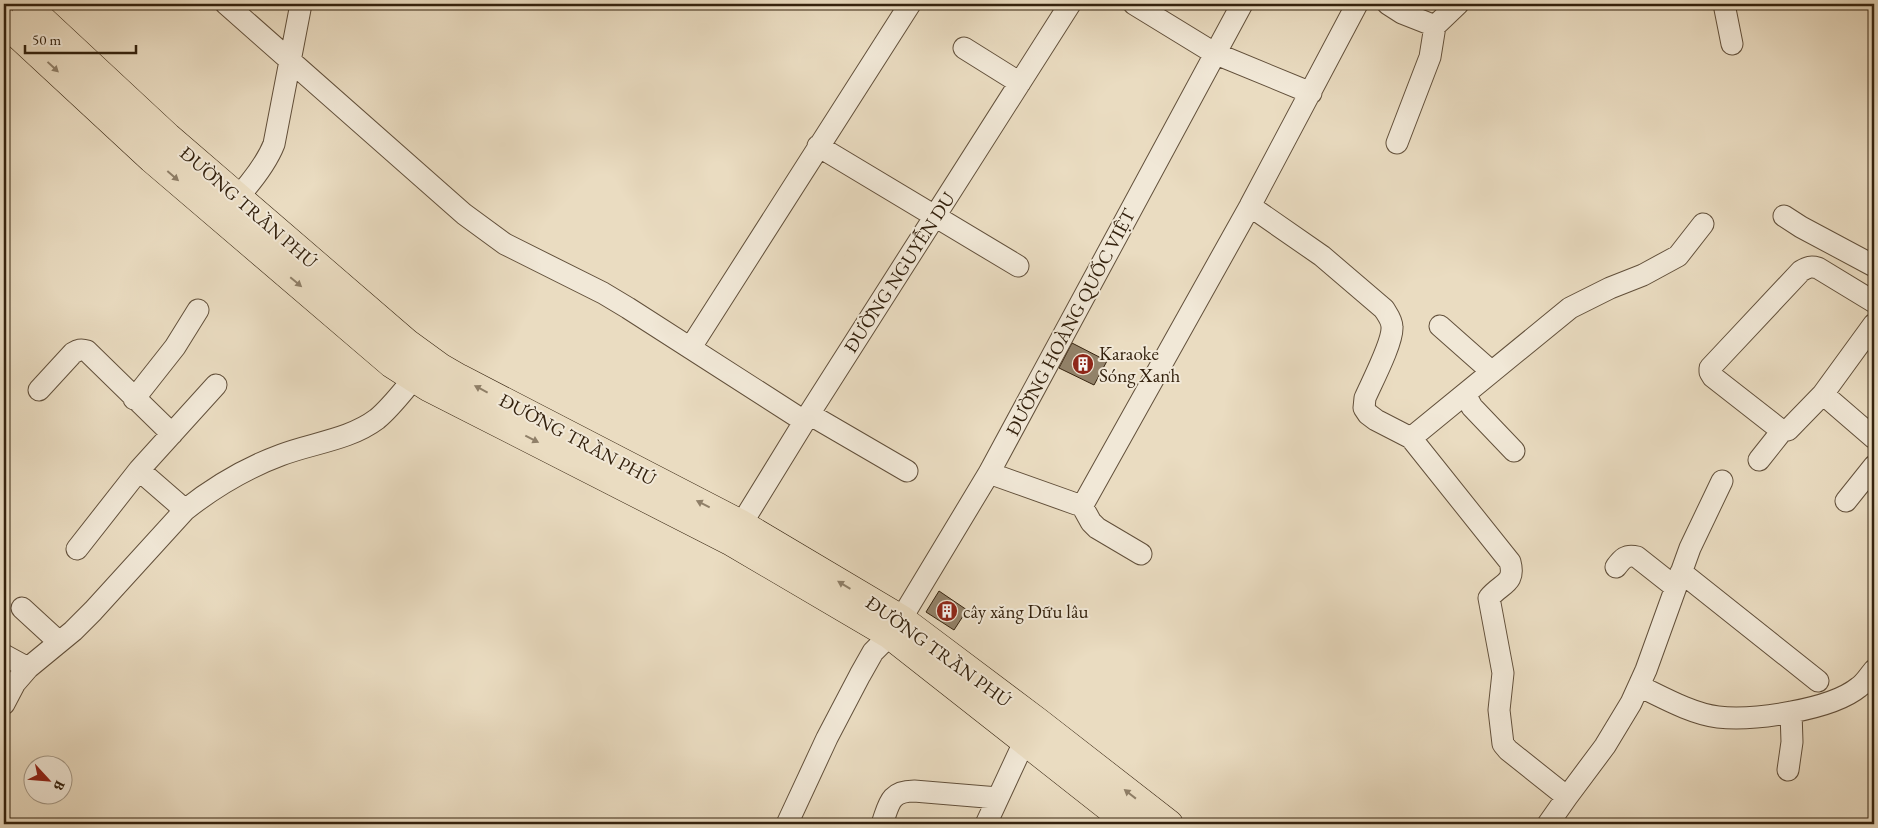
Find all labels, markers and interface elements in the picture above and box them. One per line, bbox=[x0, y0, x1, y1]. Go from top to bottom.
scale bar bbox=[25, 22, 136, 54]
text: 50 m bbox=[32, 30, 61, 49]
one-way arrow bbox=[46, 61, 58, 73]
street label: ĐƯỜNG TRẦN PHÚ bbox=[175, 141, 323, 274]
one-way arrow bbox=[166, 170, 178, 182]
street label: ĐƯỜNG NGUYỄN DU bbox=[838, 187, 961, 357]
street label: ĐƯỜNG HOÀNG QUỐC VIỆT bbox=[1000, 204, 1141, 440]
one-way arrow bbox=[290, 276, 303, 287]
place label: Karaoke Sóng Xanh bbox=[1099, 341, 1180, 388]
building icon: Karaoke Sóng Xanh bbox=[1071, 352, 1095, 376]
one-way arrow bbox=[474, 385, 488, 393]
street label: ĐƯỜNG TRẦN PHÚ bbox=[495, 387, 661, 491]
one-way arrow bbox=[524, 435, 539, 443]
one-way arrow bbox=[696, 500, 710, 508]
one-way arrow bbox=[837, 581, 850, 590]
street label: ĐƯỜNG TRẦN PHÚ bbox=[861, 590, 1017, 713]
building icon: cây xăng Dữu lâu bbox=[935, 599, 959, 623]
place label: cây xăng Dữu lâu bbox=[963, 599, 1088, 624]
north arrow bbox=[22, 756, 72, 806]
text: B bbox=[50, 778, 70, 794]
one-way arrow bbox=[1124, 789, 1137, 800]

